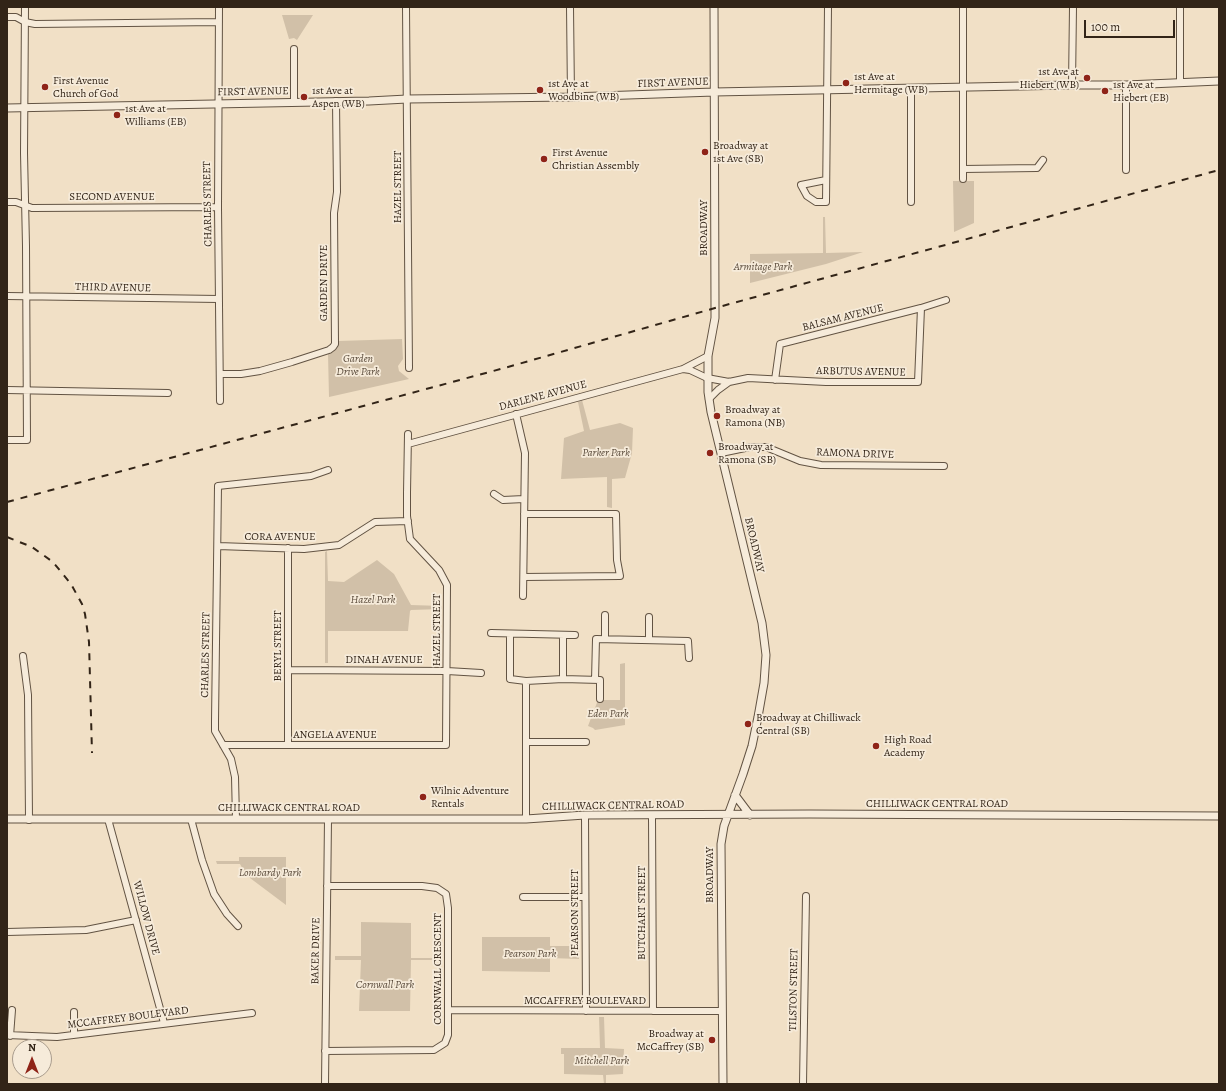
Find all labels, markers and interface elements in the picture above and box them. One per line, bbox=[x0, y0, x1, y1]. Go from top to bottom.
scale bar bbox=[1086, 12, 1177, 38]
text: 100 m bbox=[1091, 19, 1120, 35]
place label: 1st Ave at Hiebert (WB) bbox=[1019, 65, 1079, 91]
place label: 1st Ave at Hermitage (WB) bbox=[854, 70, 928, 96]
marker: 1st Ave at Hiebert (WB) bbox=[1082, 73, 1092, 83]
place label: First Avenue Church of God bbox=[53, 74, 118, 100]
street label: FIRST AVENUE bbox=[637, 75, 709, 91]
place label: 1st Ave at Woodbine (WB) bbox=[548, 77, 619, 103]
marker: 1st Ave at Hermitage (WB) bbox=[841, 78, 851, 88]
place label: 1st Ave at Hiebert (EB) bbox=[1113, 78, 1169, 104]
marker: First Avenue Church of God bbox=[40, 82, 50, 92]
place label: 1st Ave at Aspen (WB) bbox=[312, 84, 365, 110]
street label: FIRST AVENUE bbox=[217, 85, 289, 99]
marker: 1st Ave at Woodbine (WB) bbox=[535, 85, 545, 95]
marker: 1st Ave at Hiebert (EB) bbox=[1100, 86, 1110, 96]
marker: 1st Ave at Aspen (WB) bbox=[299, 92, 309, 102]
place label: 1st Ave at Williams (EB) bbox=[125, 102, 186, 128]
marker: 1st Ave at Williams (EB) bbox=[112, 110, 122, 120]
place label: Broadway at 1st Ave (SB) bbox=[713, 139, 768, 165]
place label: First Avenue Christian Assembly bbox=[552, 146, 639, 172]
marker: Broadway at 1st Ave (SB) bbox=[700, 147, 710, 157]
street label: HAZEL STREET bbox=[391, 151, 405, 223]
marker: First Avenue Christian Assembly bbox=[539, 154, 549, 164]
street label: CHARLES STREET bbox=[201, 161, 215, 247]
street label: SECOND AVENUE bbox=[69, 190, 155, 204]
street label: BROADWAY bbox=[697, 200, 711, 256]
street label: GARDEN DRIVE bbox=[317, 245, 331, 321]
park label: Armitage Park bbox=[734, 260, 792, 274]
street label: THIRD AVENUE bbox=[75, 281, 151, 295]
street label: BALSAM AVENUE bbox=[801, 302, 885, 334]
park label: Garden Drive Park bbox=[336, 352, 380, 378]
street label: ARBUTUS AVENUE bbox=[816, 365, 906, 379]
street label: DARLENE AVENUE bbox=[498, 378, 588, 414]
place label: Broadway at Ramona (NB) bbox=[725, 403, 785, 429]
marker: Broadway at Ramona (NB) bbox=[712, 411, 722, 421]
place label: Broadway at Ramona (SB) bbox=[718, 440, 776, 466]
park label: Parker Park bbox=[582, 446, 630, 460]
street label: RAMONA DRIVE bbox=[816, 446, 894, 462]
marker: Broadway at Ramona (SB) bbox=[705, 448, 715, 458]
street label: BROADWAY bbox=[741, 516, 767, 574]
street label: CORA AVENUE bbox=[245, 530, 315, 544]
park label: Hazel Park bbox=[351, 593, 395, 607]
street label: HAZEL STREET bbox=[430, 594, 444, 666]
street label: BERYL STREET bbox=[271, 610, 285, 682]
street label: CHARLES STREET bbox=[199, 612, 213, 698]
street label: DINAH AVENUE bbox=[345, 653, 423, 667]
park label: Eden Park bbox=[587, 707, 629, 721]
place label: Broadway at Chilliwack Central (SB) bbox=[756, 711, 861, 737]
marker: Broadway at Chilliwack Central (SB) bbox=[743, 719, 753, 729]
street label: ANGELA AVENUE bbox=[293, 728, 377, 742]
place label: High Road Academy bbox=[884, 733, 932, 759]
marker: High Road Academy bbox=[871, 741, 881, 751]
place label: Wilnic Adventure Rentals bbox=[431, 784, 509, 810]
marker: Wilnic Adventure Rentals bbox=[418, 792, 428, 802]
street label: CHILLIWACK CENTRAL ROAD bbox=[866, 797, 1008, 811]
street label: CHILLIWACK CENTRAL ROAD bbox=[542, 798, 684, 814]
street label: CHILLIWACK CENTRAL ROAD bbox=[218, 801, 360, 815]
street label: BROADWAY bbox=[703, 847, 717, 903]
park label: Lombardy Park bbox=[239, 866, 301, 880]
street label: BUTCHART STREET bbox=[635, 866, 649, 960]
street label: PEARSON STREET bbox=[568, 870, 582, 956]
street label: WILLOW DRIVE bbox=[130, 879, 162, 957]
street label: CORNWALL CRESCENT bbox=[431, 913, 445, 1025]
street label: BAKER DRIVE bbox=[309, 917, 323, 985]
park label: Pearson Park bbox=[504, 947, 556, 961]
street label: TILSTON STREET bbox=[787, 949, 801, 1031]
park label: Cornwall Park bbox=[356, 978, 414, 992]
street label: MCCAFFREY BOULEVARD bbox=[524, 994, 646, 1008]
street label: MCCAFFREY BOULEVARD bbox=[67, 1004, 189, 1032]
place label: Broadway at McCaffrey (SB) bbox=[637, 1027, 704, 1053]
marker: Broadway at McCaffrey (SB) bbox=[707, 1035, 717, 1045]
north arrow bbox=[12, 1039, 52, 1079]
text: N bbox=[28, 1040, 36, 1055]
park label: Mitchell Park bbox=[575, 1054, 629, 1068]

